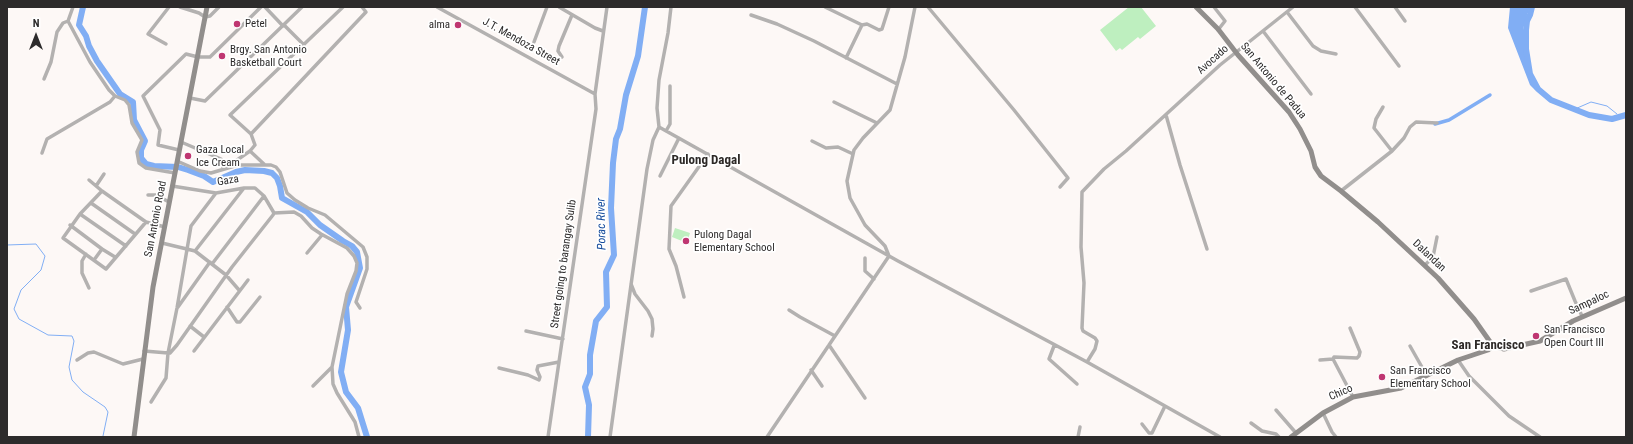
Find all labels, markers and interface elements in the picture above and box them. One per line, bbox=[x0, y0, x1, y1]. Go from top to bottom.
street label: J.T. Mendoza Street bbox=[480, 15, 562, 69]
north arrow bbox=[16, 16, 56, 56]
text: N bbox=[33, 17, 39, 30]
place label: Petel bbox=[245, 17, 267, 31]
place label: alma bbox=[429, 18, 450, 32]
marker: Petel bbox=[232, 19, 242, 29]
marker: alma bbox=[453, 20, 463, 30]
street label: San Antonio de Padua bbox=[1237, 40, 1309, 122]
place label: Brgy. San Antonio Basketball Court bbox=[230, 43, 307, 69]
street label: Avocado bbox=[1195, 43, 1231, 77]
marker: Brgy. San Antonio Basketball Court bbox=[217, 51, 227, 61]
place label: Gaza Local Ice Cream bbox=[196, 143, 244, 169]
marker: Gaza Local Ice Cream bbox=[183, 151, 193, 161]
district label: Pulong Dagal bbox=[672, 153, 740, 169]
street label: Gaza bbox=[216, 173, 240, 189]
street label: San Antonio Road bbox=[142, 180, 170, 258]
water label: Porac River bbox=[594, 198, 610, 250]
street label: Street going to barangay Sulib bbox=[548, 199, 580, 329]
place label: Pulong Dagal Elementary School bbox=[694, 228, 775, 254]
marker: Pulong Dagal Elementary School bbox=[681, 236, 691, 246]
street label: Dalandan bbox=[1410, 237, 1448, 275]
street label: Sampaloc bbox=[1567, 288, 1611, 318]
place label: San Francisco Open Court III bbox=[1544, 323, 1605, 349]
marker: San Francisco Open Court III bbox=[1531, 331, 1541, 341]
district label: San Francisco bbox=[1452, 338, 1524, 354]
place label: San Francisco Elementary School bbox=[1390, 364, 1471, 390]
marker: San Francisco Elementary School bbox=[1377, 372, 1387, 382]
street label: Chico bbox=[1327, 382, 1355, 404]

